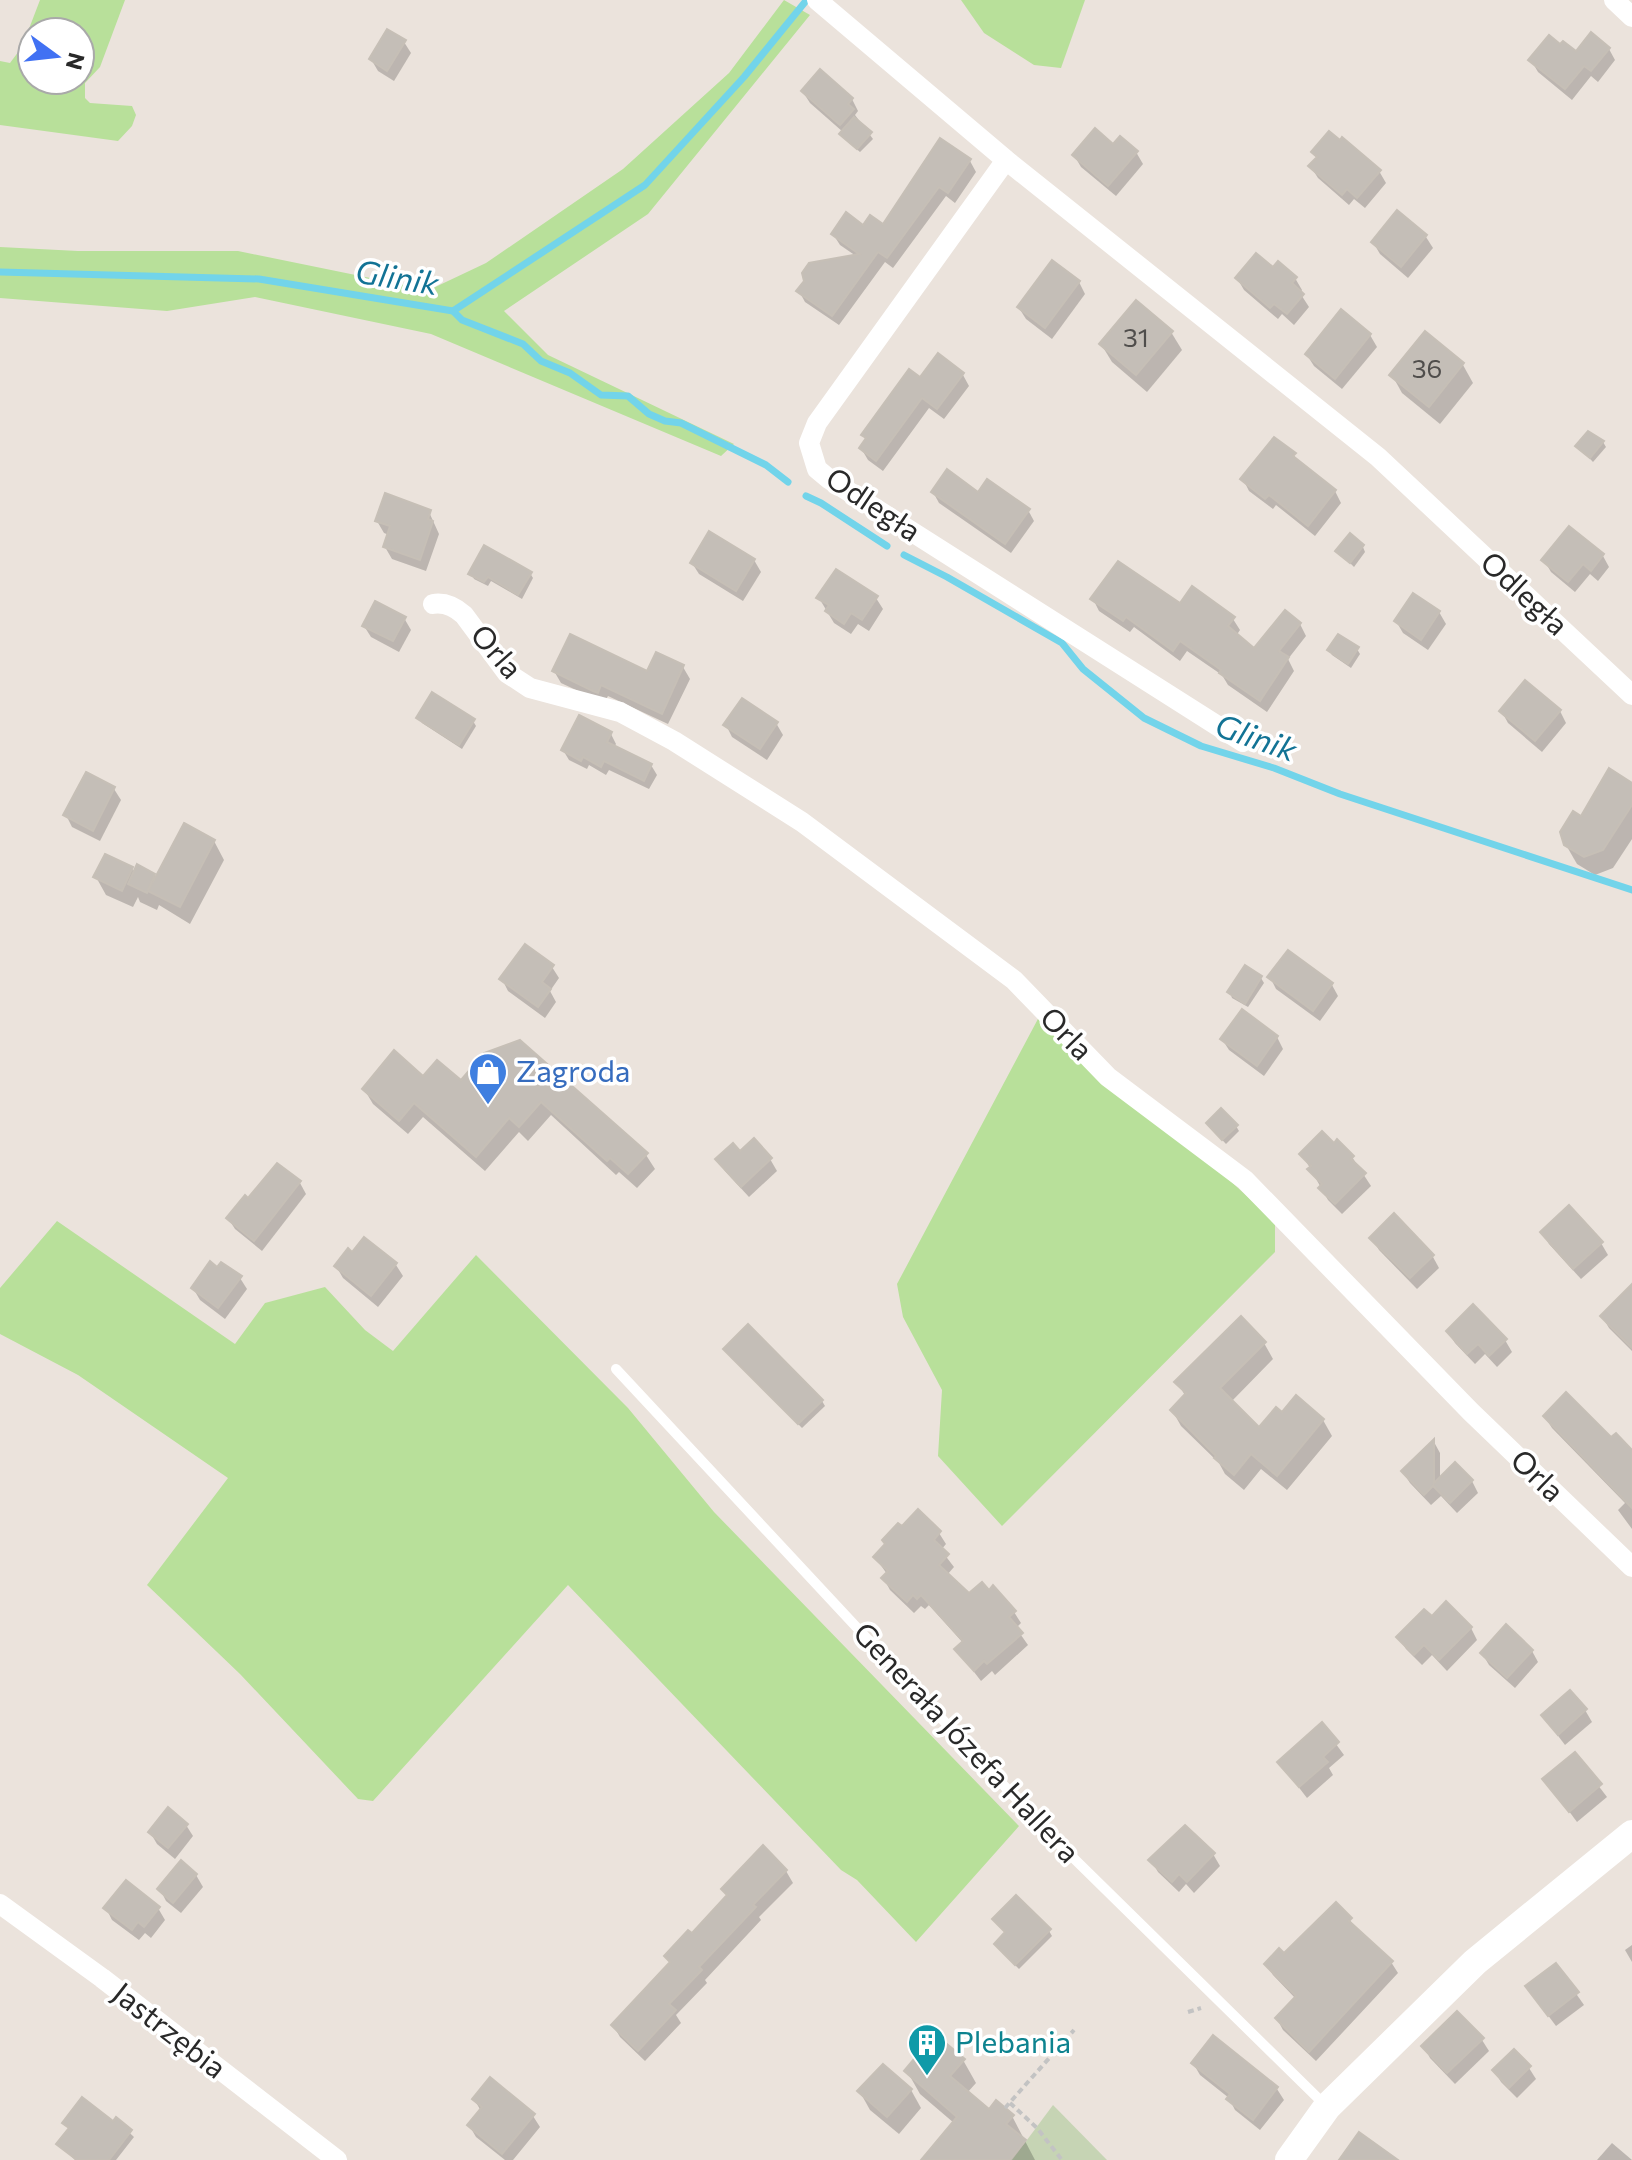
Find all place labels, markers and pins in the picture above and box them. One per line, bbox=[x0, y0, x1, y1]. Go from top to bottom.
shop icon: Zagroda bbox=[467, 1051, 509, 1106]
place label: Zagroda bbox=[516, 1051, 631, 1088]
building icon: Plebania bbox=[906, 2022, 948, 2077]
place label: Plebania bbox=[955, 2022, 1071, 2059]

